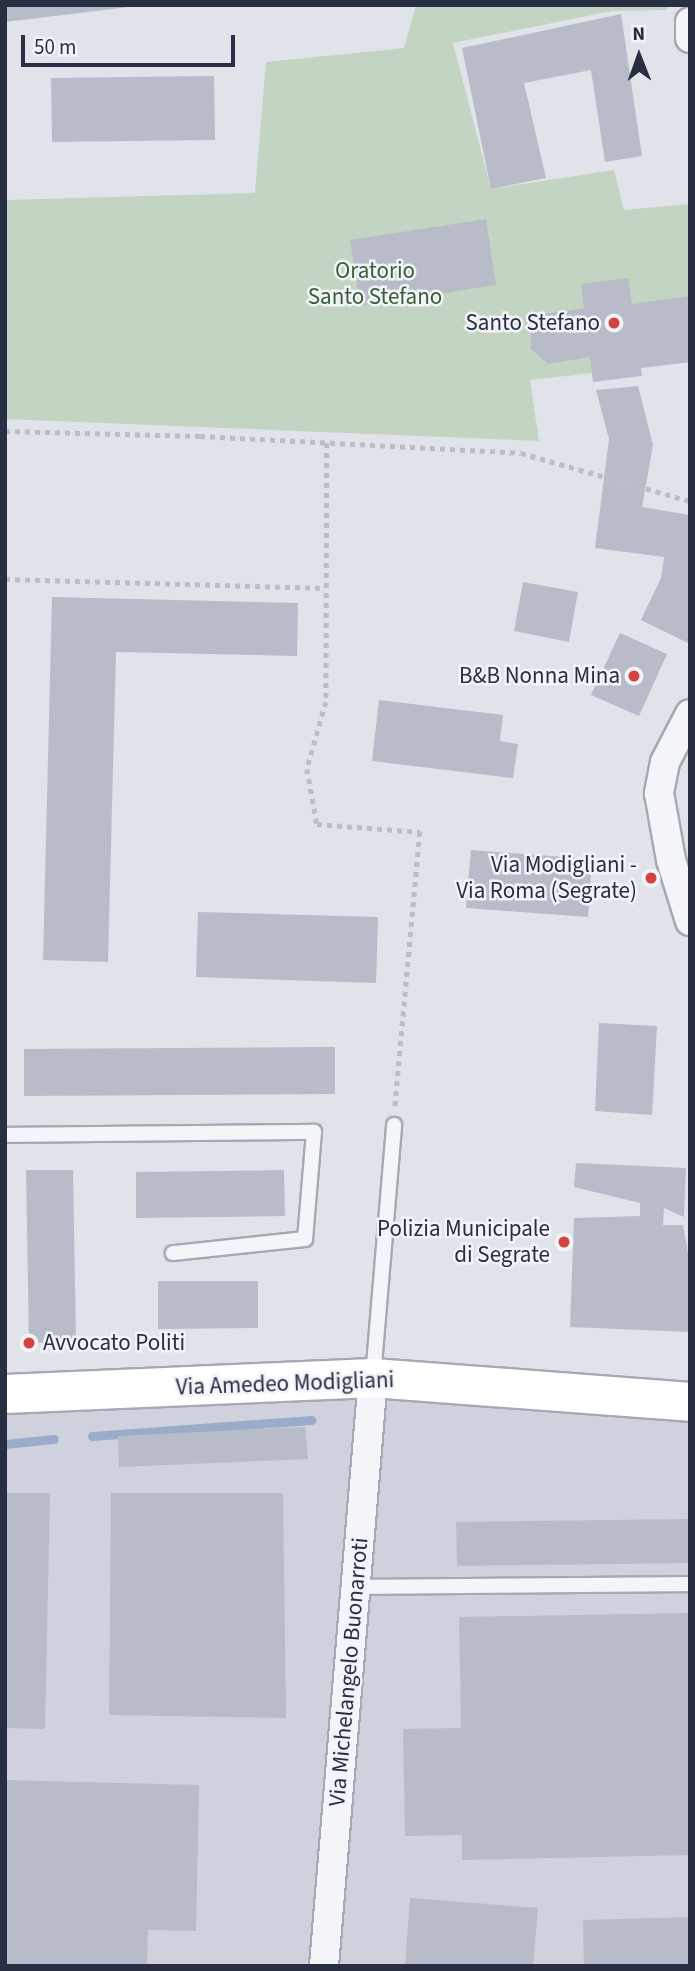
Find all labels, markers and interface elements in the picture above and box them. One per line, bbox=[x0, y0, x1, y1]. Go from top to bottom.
scale bar bbox=[24, 21, 238, 65]
north arrow bbox=[604, 21, 674, 91]
text: N bbox=[632, 21, 645, 48]
text: 50 m bbox=[34, 32, 76, 62]
park label: Oratorio Santo Stefano bbox=[308, 257, 442, 311]
place label: Santo Stefano bbox=[466, 309, 600, 337]
marker: Santo Stefano bbox=[606, 315, 622, 331]
place label: B&B Nonna Mina bbox=[459, 662, 620, 690]
marker: B&B Nonna Mina bbox=[626, 668, 642, 684]
place label: Via Modigliani - Via Roma (Segrate) bbox=[456, 851, 637, 905]
marker: Via Modigliani - Via Roma (Segrate) bbox=[643, 870, 659, 886]
place label: Polizia Municipale di Segrate bbox=[377, 1215, 550, 1269]
marker: Polizia Municipale di Segrate bbox=[556, 1234, 572, 1250]
place label: Avvocato Politi bbox=[43, 1329, 185, 1357]
marker: Avvocato Politi bbox=[21, 1335, 37, 1351]
street label: Via Amedeo Modigliani bbox=[175, 1366, 395, 1402]
street label: Via Michelangelo Buonarroti bbox=[323, 1536, 375, 1808]

